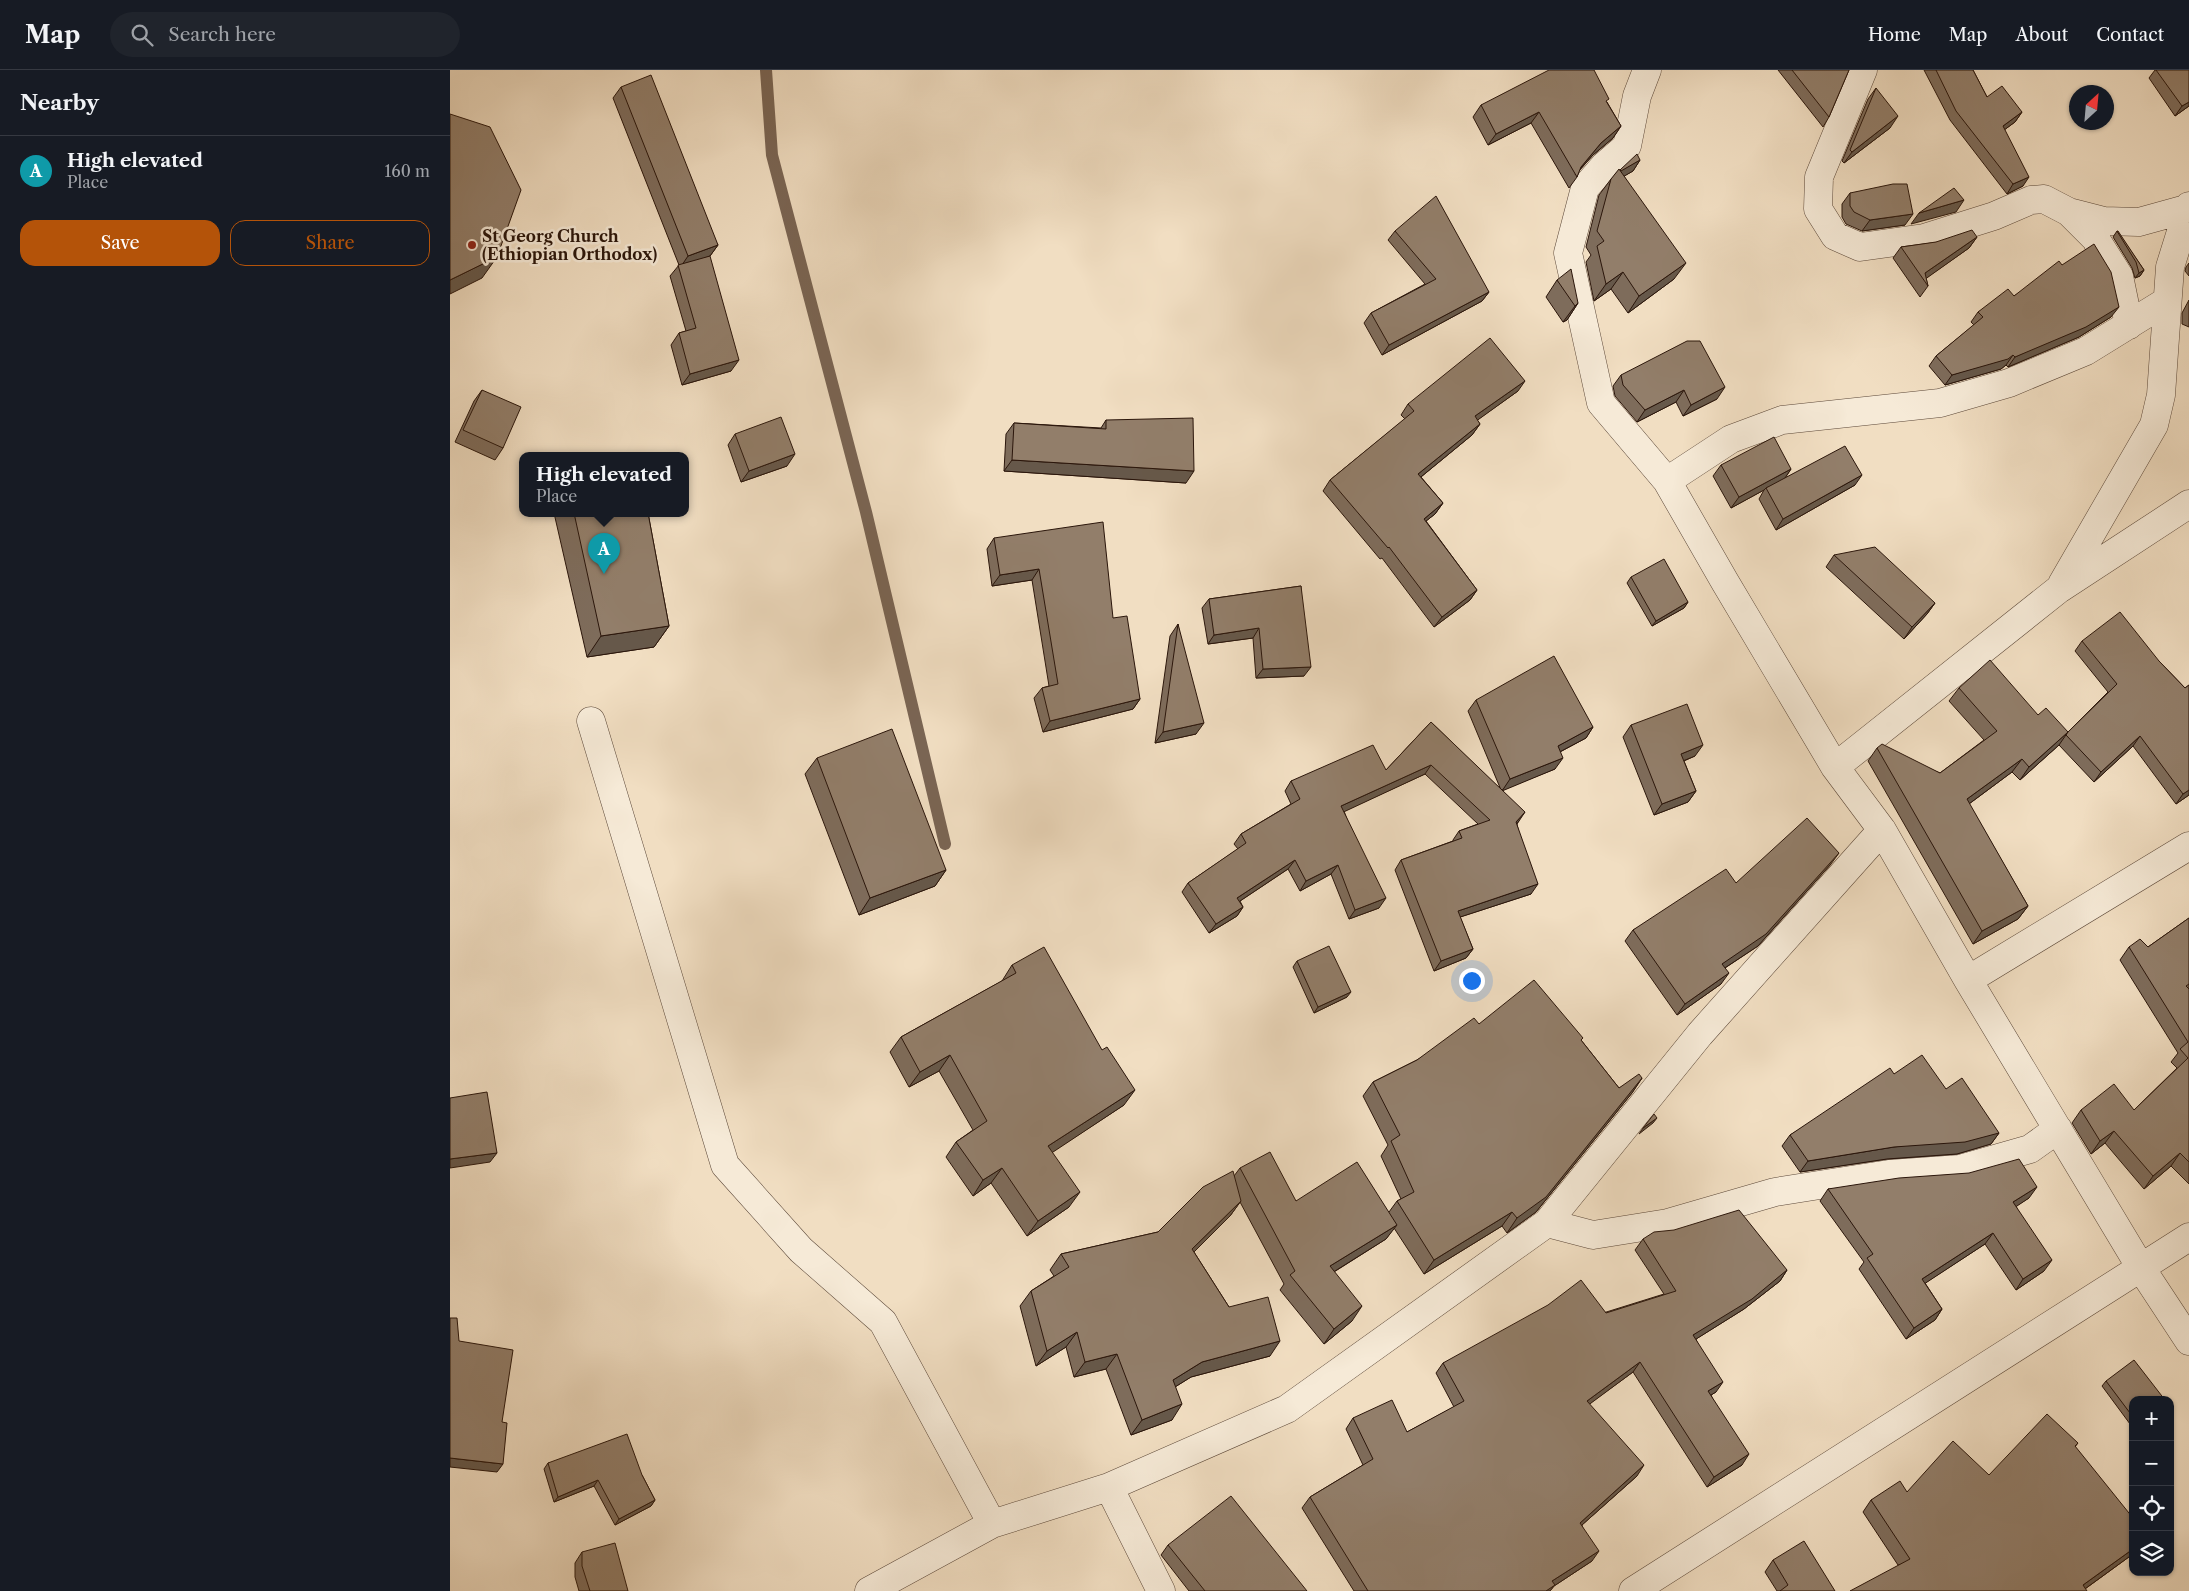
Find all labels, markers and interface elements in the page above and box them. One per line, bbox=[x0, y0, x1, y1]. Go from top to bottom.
search box bbox=[110, 12, 460, 57]
text: Map bbox=[25, 20, 80, 49]
icon: search bbox=[128, 21, 156, 49]
text: Search here bbox=[168, 23, 276, 46]
text: Home bbox=[1868, 24, 1921, 46]
text: Map bbox=[1949, 24, 1987, 46]
text: About bbox=[2015, 24, 2068, 46]
text: Contact bbox=[2096, 24, 2164, 46]
north arrow bbox=[2069, 85, 2114, 130]
text: Nearby bbox=[20, 90, 99, 115]
text: High elevated bbox=[67, 149, 203, 172]
text: A bbox=[30, 161, 42, 181]
text: 160 m bbox=[385, 161, 430, 181]
text: Place bbox=[67, 172, 108, 192]
button: Save bbox=[20, 220, 220, 266]
button: Share bbox=[230, 220, 430, 266]
place label: St Georg Church (Ethiopian Orthodox) bbox=[482, 226, 657, 264]
marker: St Georg Church (Ethiopian Orthodox) bbox=[466, 239, 478, 251]
popup bbox=[519, 452, 689, 517]
text: High elevated bbox=[536, 463, 672, 486]
text: Place bbox=[536, 486, 577, 506]
pin: A bbox=[588, 533, 620, 574]
your location bbox=[1459, 968, 1485, 994]
map controls bbox=[2129, 1396, 2174, 1576]
button: + bbox=[2129, 1396, 2174, 1441]
button: − bbox=[2129, 1441, 2174, 1486]
button: locate bbox=[2129, 1486, 2174, 1531]
button: layers bbox=[2129, 1531, 2174, 1576]

